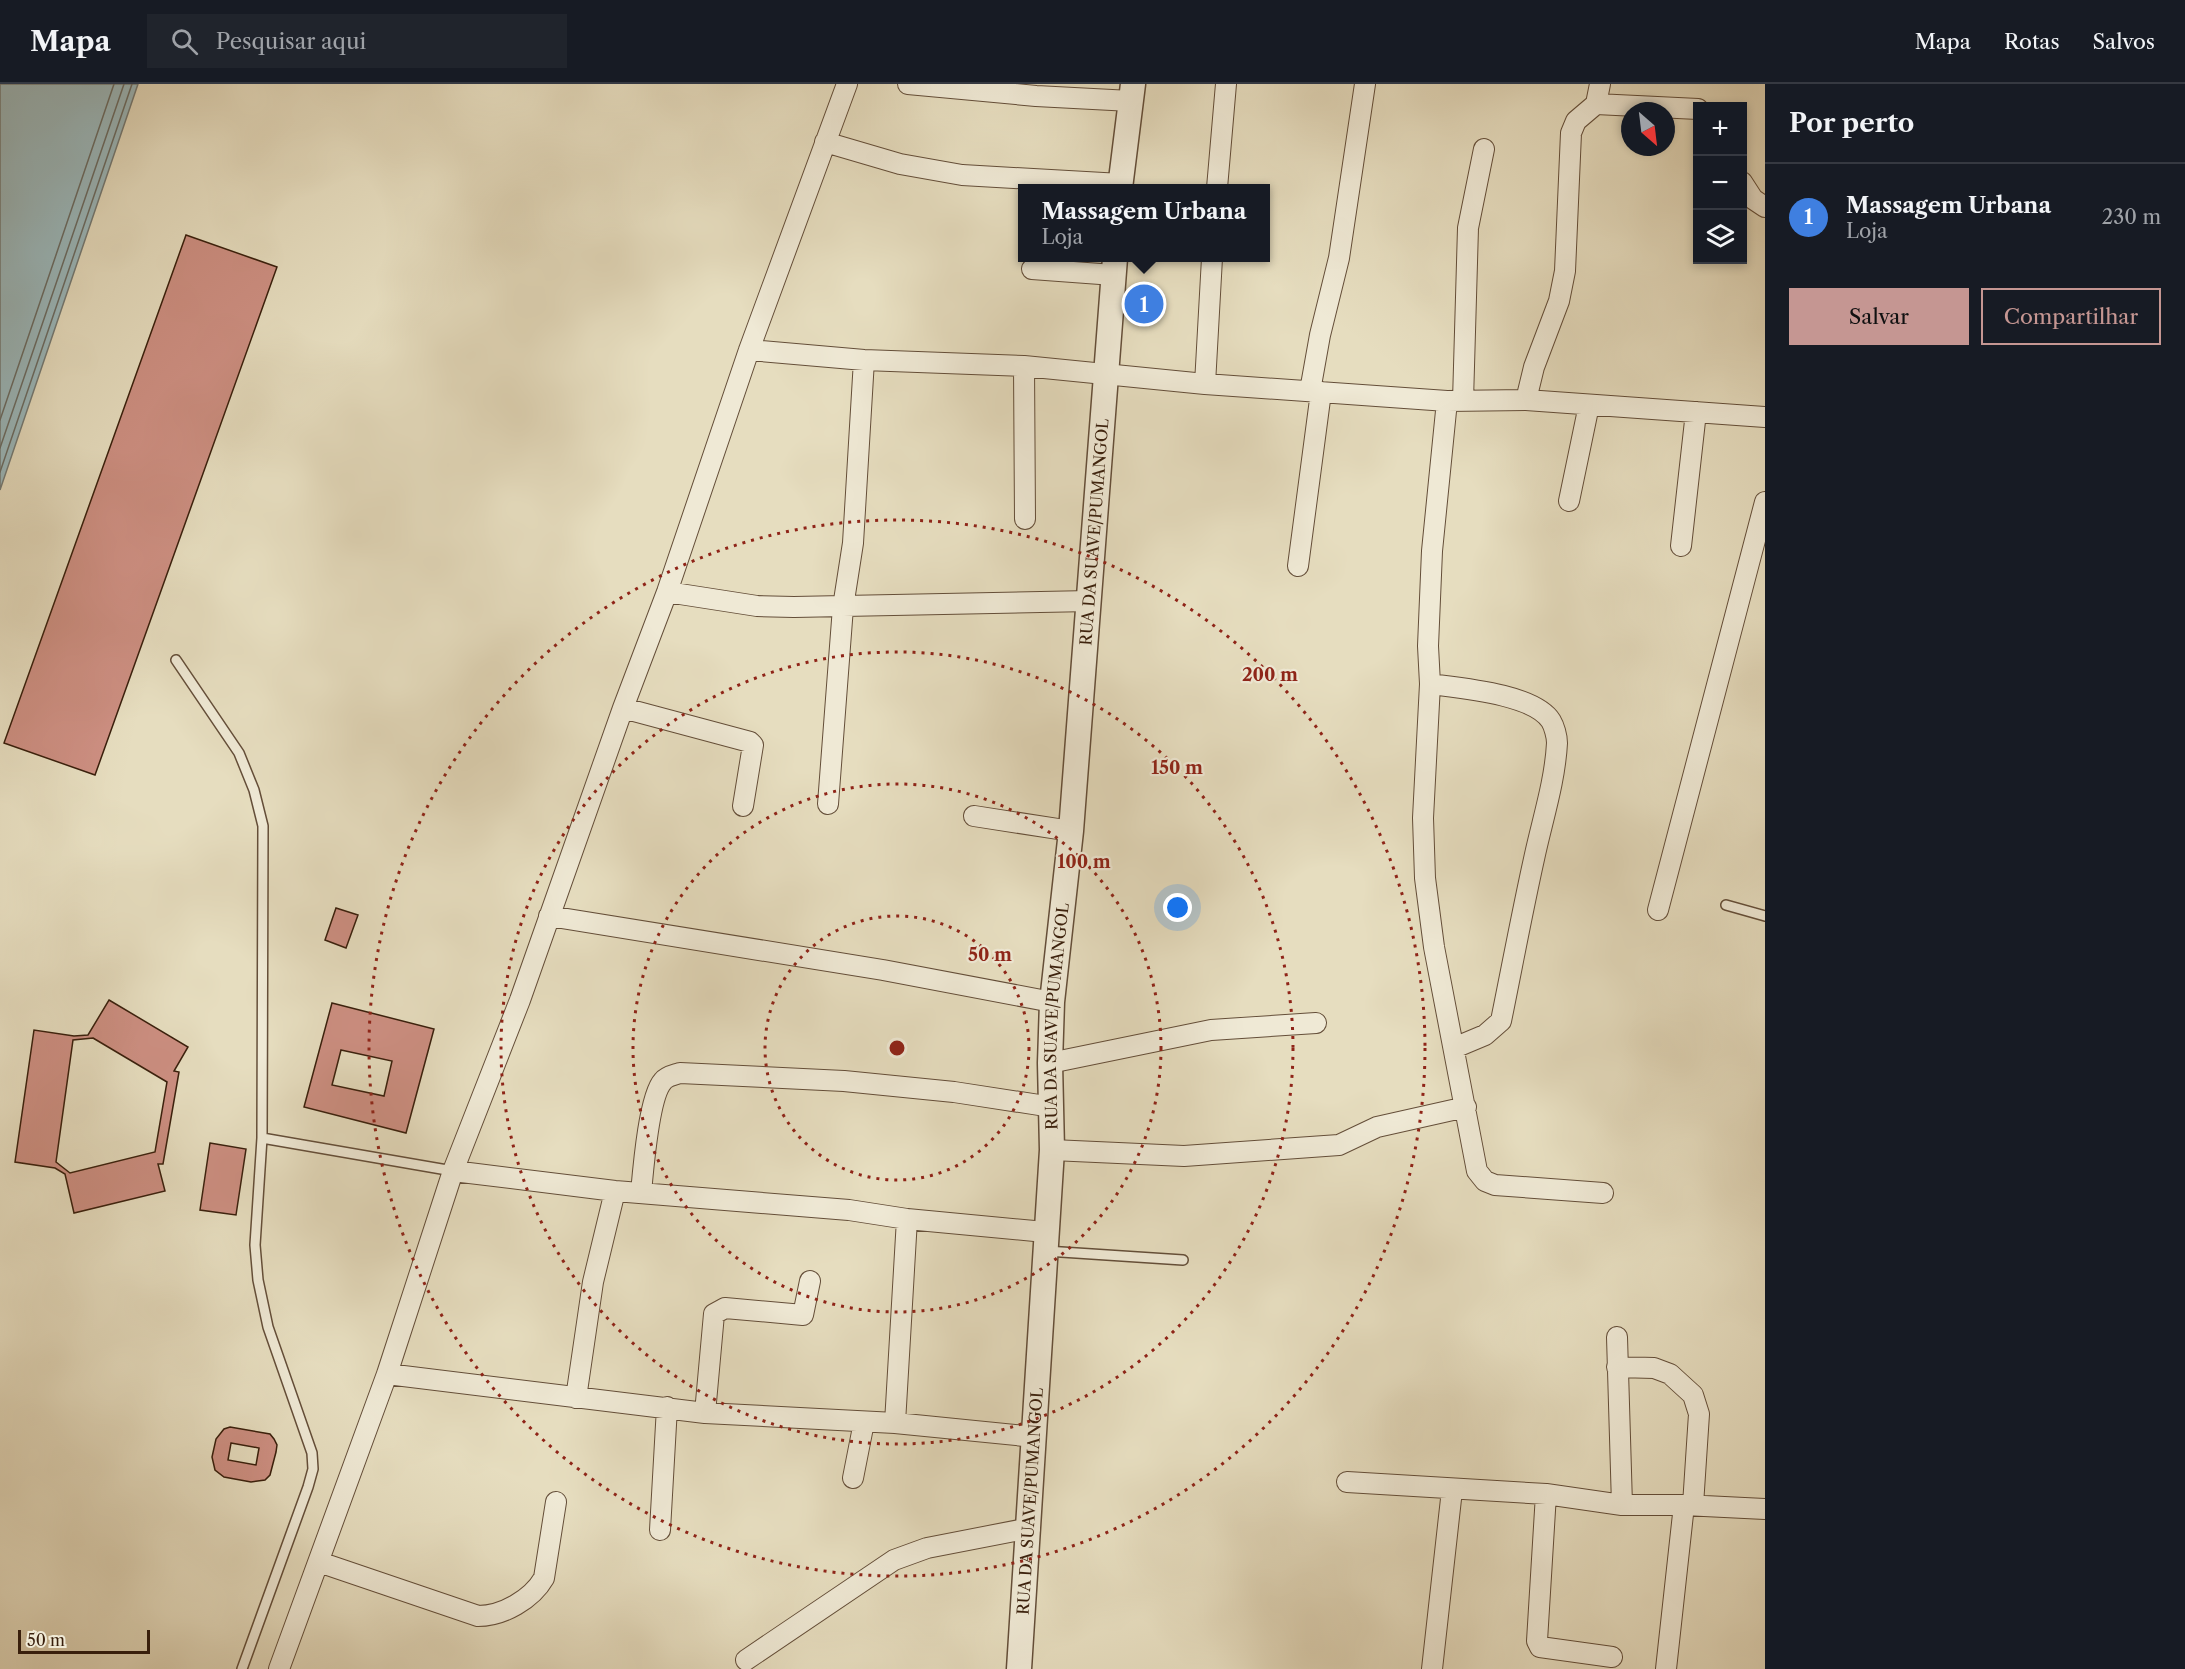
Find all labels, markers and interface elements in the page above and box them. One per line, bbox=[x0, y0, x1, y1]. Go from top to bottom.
search box bbox=[147, 14, 567, 68]
text: Mapa bbox=[30, 24, 111, 58]
icon: search bbox=[168, 25, 201, 58]
text: Pesquisar aqui bbox=[216, 28, 366, 55]
text: Mapa bbox=[1915, 29, 1971, 54]
text: Rotas bbox=[2004, 29, 2060, 54]
text: Salvos bbox=[2093, 29, 2155, 54]
north arrow bbox=[1621, 102, 1675, 156]
map controls bbox=[1693, 102, 1747, 264]
button: + bbox=[1693, 102, 1747, 156]
text: Por perto bbox=[1789, 107, 1914, 139]
button: − bbox=[1693, 156, 1747, 210]
popup bbox=[1018, 184, 1270, 262]
text: Massagem Urbana bbox=[1846, 192, 2051, 219]
text: Massagem Urbana bbox=[1041, 198, 1247, 225]
text: 1 bbox=[1804, 205, 1813, 229]
text: 230 m bbox=[2102, 205, 2161, 229]
button: layers bbox=[1693, 210, 1747, 264]
text: Loja bbox=[1846, 219, 1888, 243]
text: Loja bbox=[1041, 225, 1083, 249]
pin: 1 bbox=[1124, 282, 1164, 326]
button: Salvar bbox=[1789, 288, 1969, 345]
button: Compartilhar bbox=[1981, 288, 2161, 345]
street label: RUA DA SUAVE/PUMANGOL bbox=[1075, 417, 1113, 646]
text: 200 m bbox=[1242, 664, 1298, 686]
text: 150 m bbox=[1151, 757, 1203, 779]
text: 100 m bbox=[1057, 851, 1111, 873]
your location bbox=[1163, 893, 1192, 922]
street label: RUA DA SUAVE/PUMANGOL bbox=[1040, 901, 1073, 1130]
text: 50 m bbox=[968, 944, 1012, 966]
centre of rings bbox=[887, 1038, 907, 1058]
street label: RUA DA SUAVE/PUMANGOL bbox=[1012, 1387, 1047, 1616]
scale bar bbox=[18, 1627, 150, 1654]
text: 50 m bbox=[27, 1630, 65, 1650]

